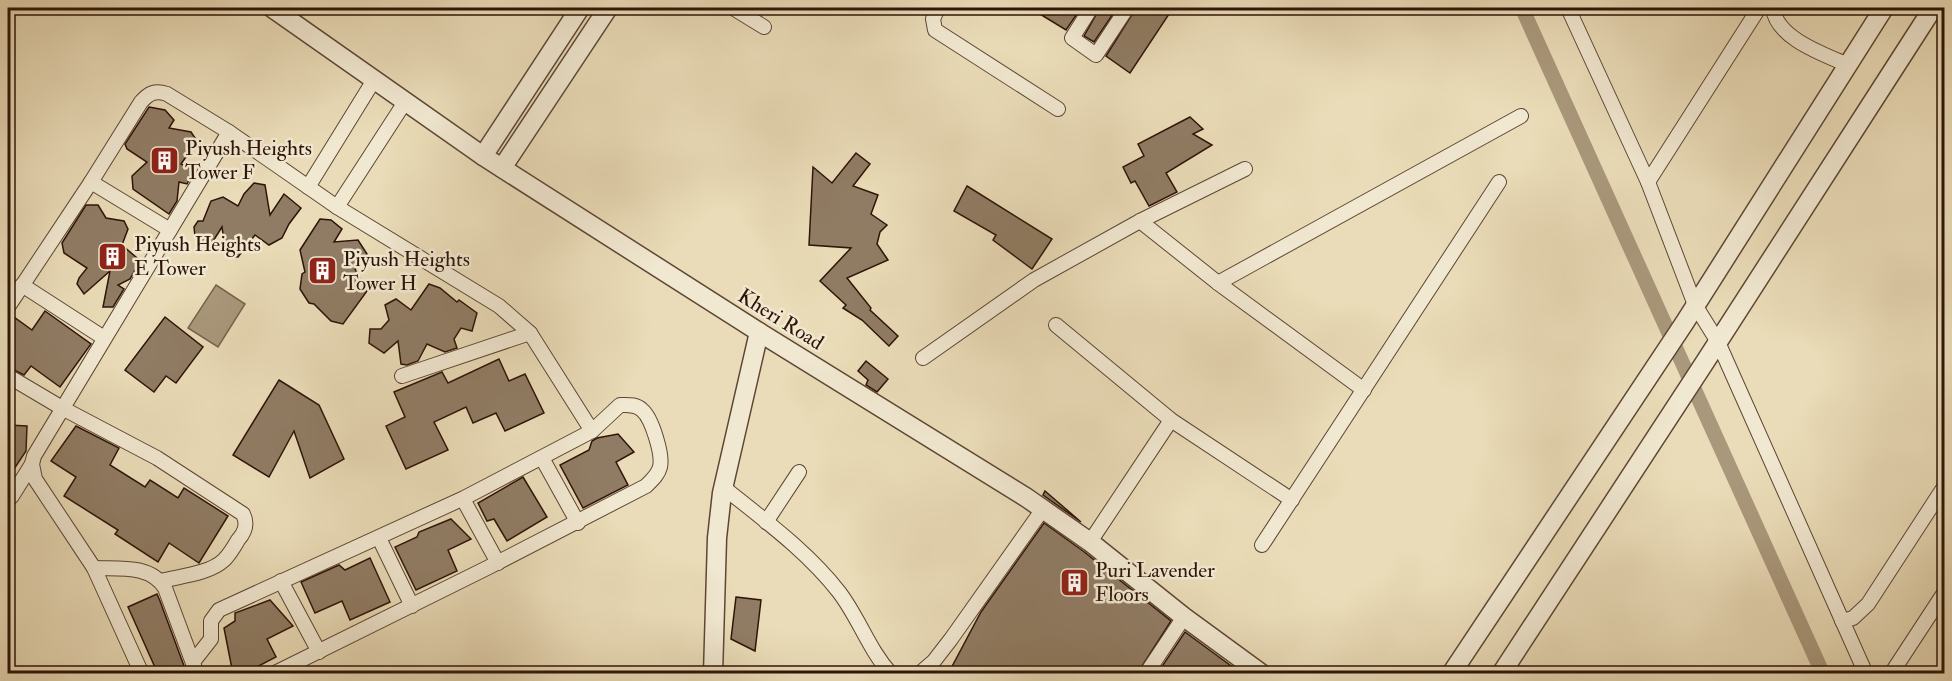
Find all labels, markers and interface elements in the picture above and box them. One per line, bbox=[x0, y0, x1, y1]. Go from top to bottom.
place label: Piyush Heights Tower F bbox=[185, 135, 312, 186]
building icon: Piyush Heights Tower F bbox=[148, 144, 180, 176]
place label: Piyush Heights E Tower bbox=[134, 231, 261, 282]
building icon: Piyush Heights E Tower bbox=[97, 240, 129, 272]
place label: Piyush Heights Tower H bbox=[343, 246, 470, 297]
building icon: Piyush Heights Tower H bbox=[306, 255, 338, 287]
street label: Kheri Road bbox=[733, 282, 829, 357]
place label: Puri Lavender Floors bbox=[1095, 557, 1215, 608]
building icon: Puri Lavender Floors bbox=[1058, 566, 1090, 598]

